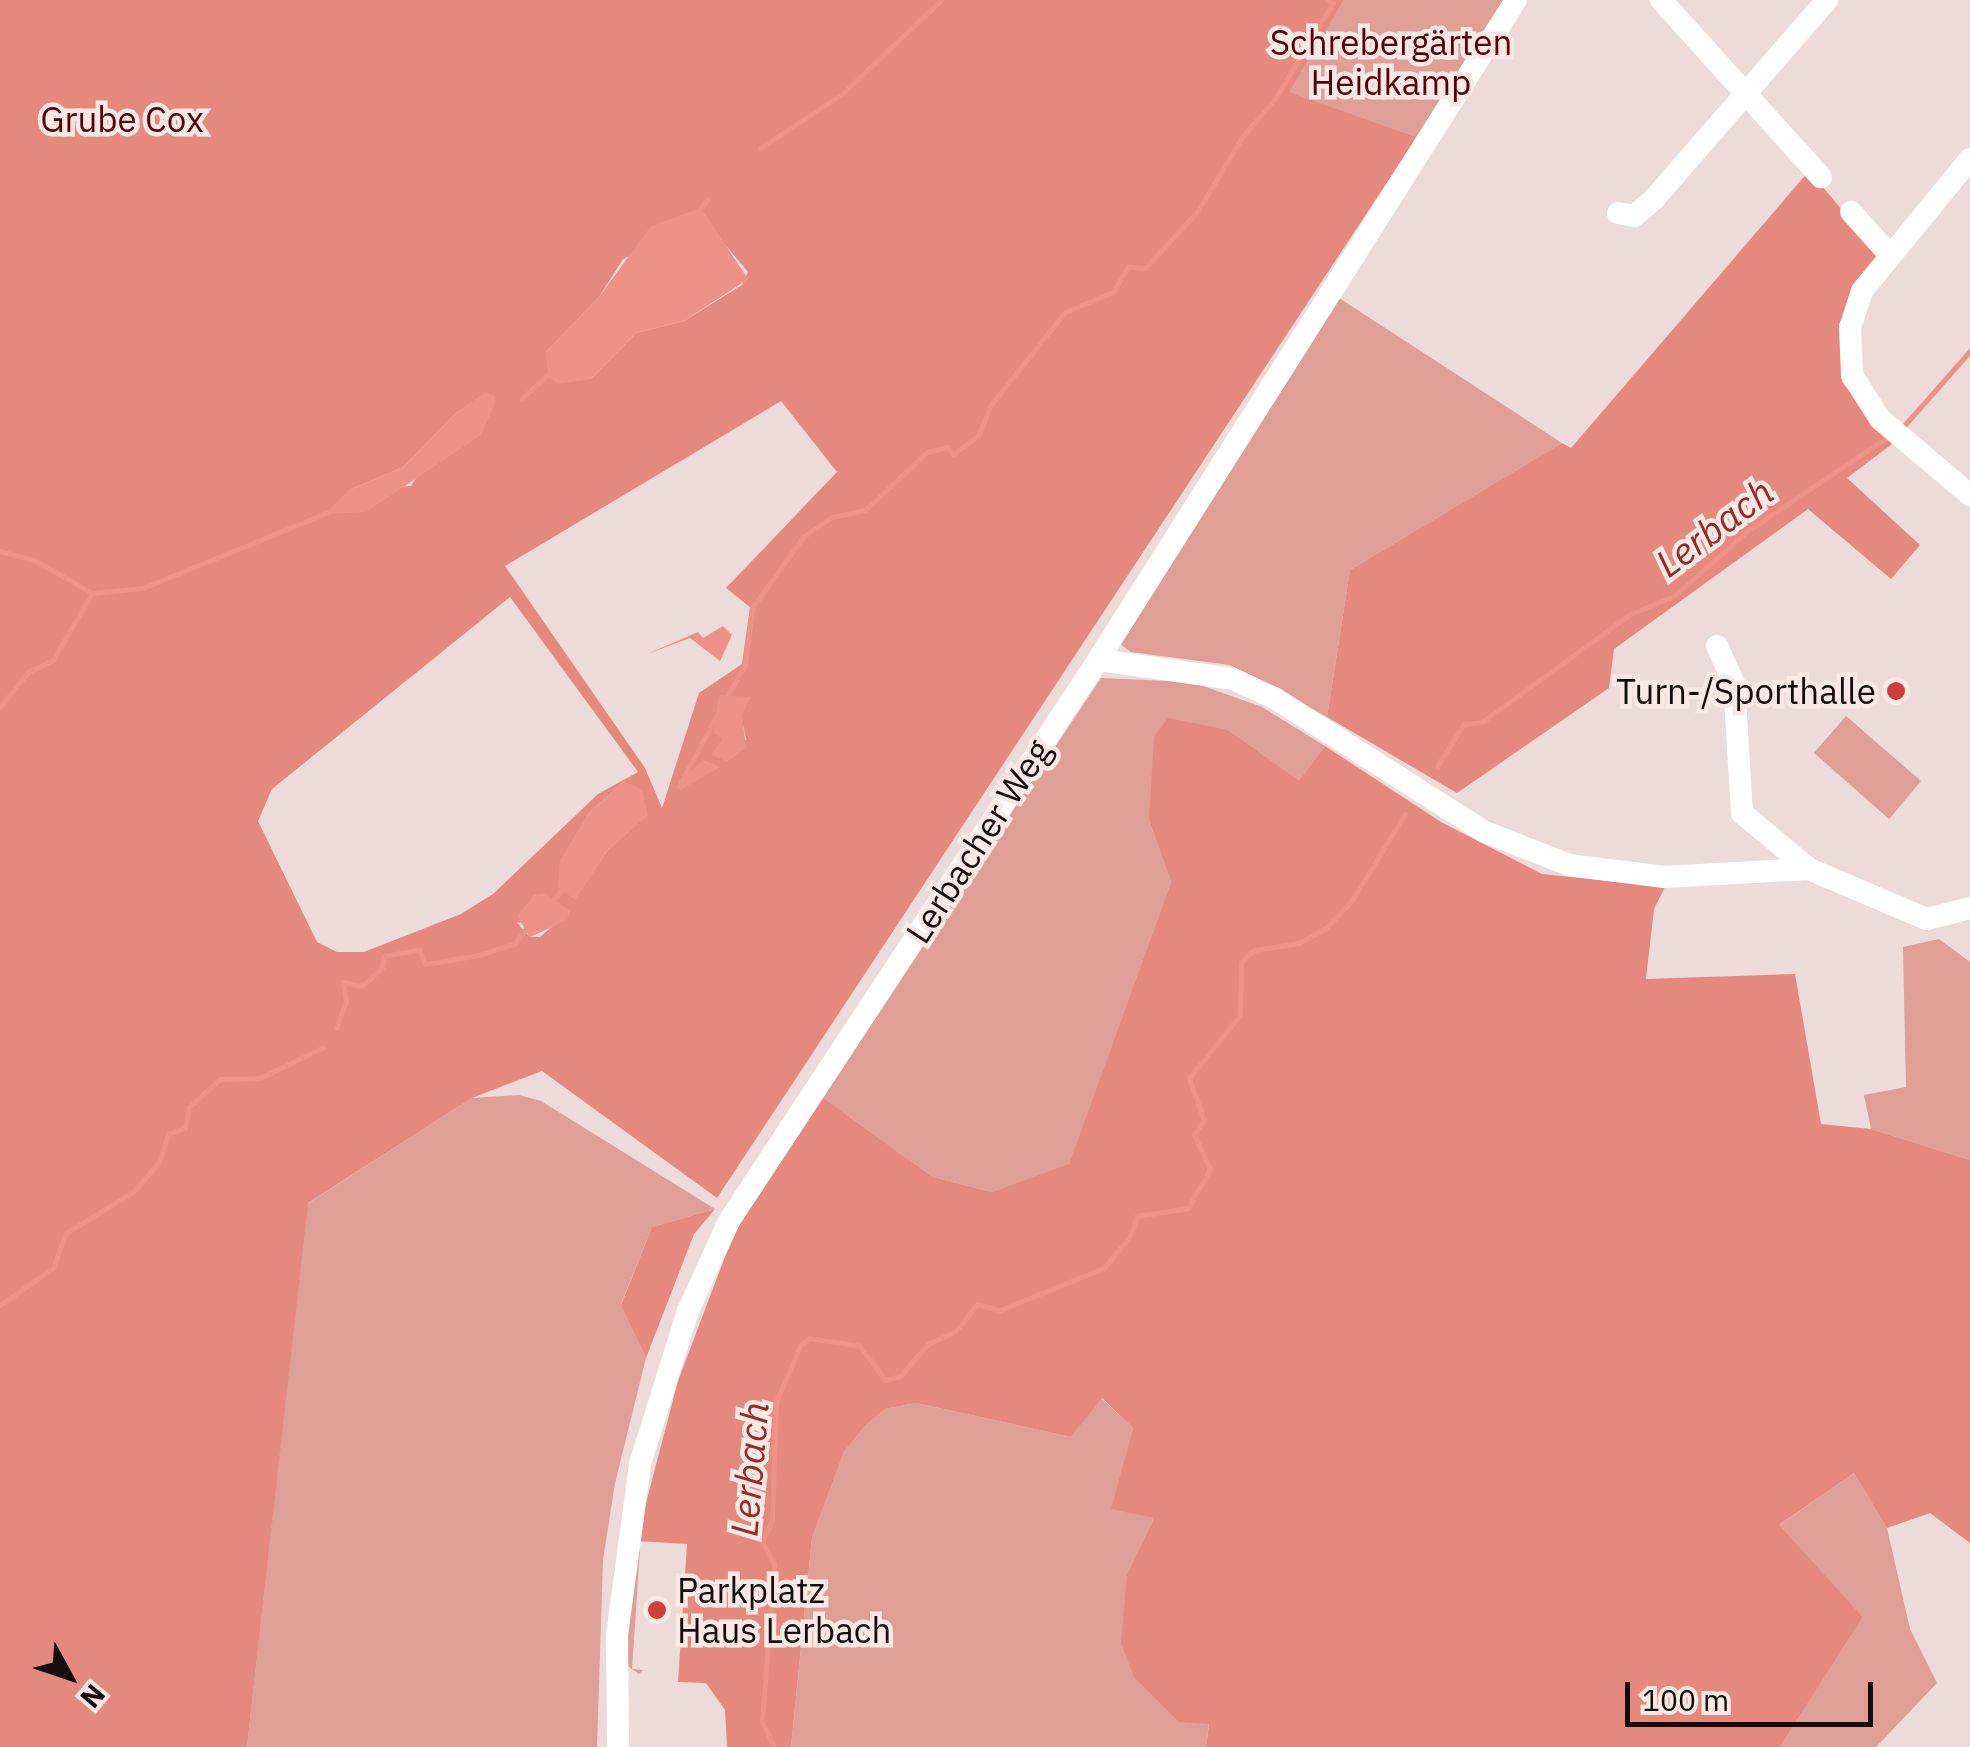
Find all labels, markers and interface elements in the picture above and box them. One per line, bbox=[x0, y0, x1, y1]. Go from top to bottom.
park label: Schrebergärten Heidkamp bbox=[1270, 21, 1512, 103]
park label: Grube Cox bbox=[40, 98, 204, 140]
water label: Lerbach bbox=[1646, 468, 1782, 586]
place label: Turn-/Sporthalle bbox=[1616, 670, 1876, 712]
marker: Turn-/Sporthalle bbox=[1885, 680, 1907, 702]
street label: Lerbacher Weg bbox=[897, 731, 1059, 951]
water label: Lerbach bbox=[720, 1400, 778, 1538]
place label: Parkplatz Haus Lerbach bbox=[677, 1569, 891, 1651]
marker: Parkplatz Haus Lerbach bbox=[646, 1599, 668, 1621]
north arrow bbox=[20, 1627, 120, 1727]
scale bar bbox=[1630, 1662, 1878, 1724]
text: N bbox=[73, 1677, 114, 1716]
text: 100 m bbox=[1642, 1680, 1729, 1719]

